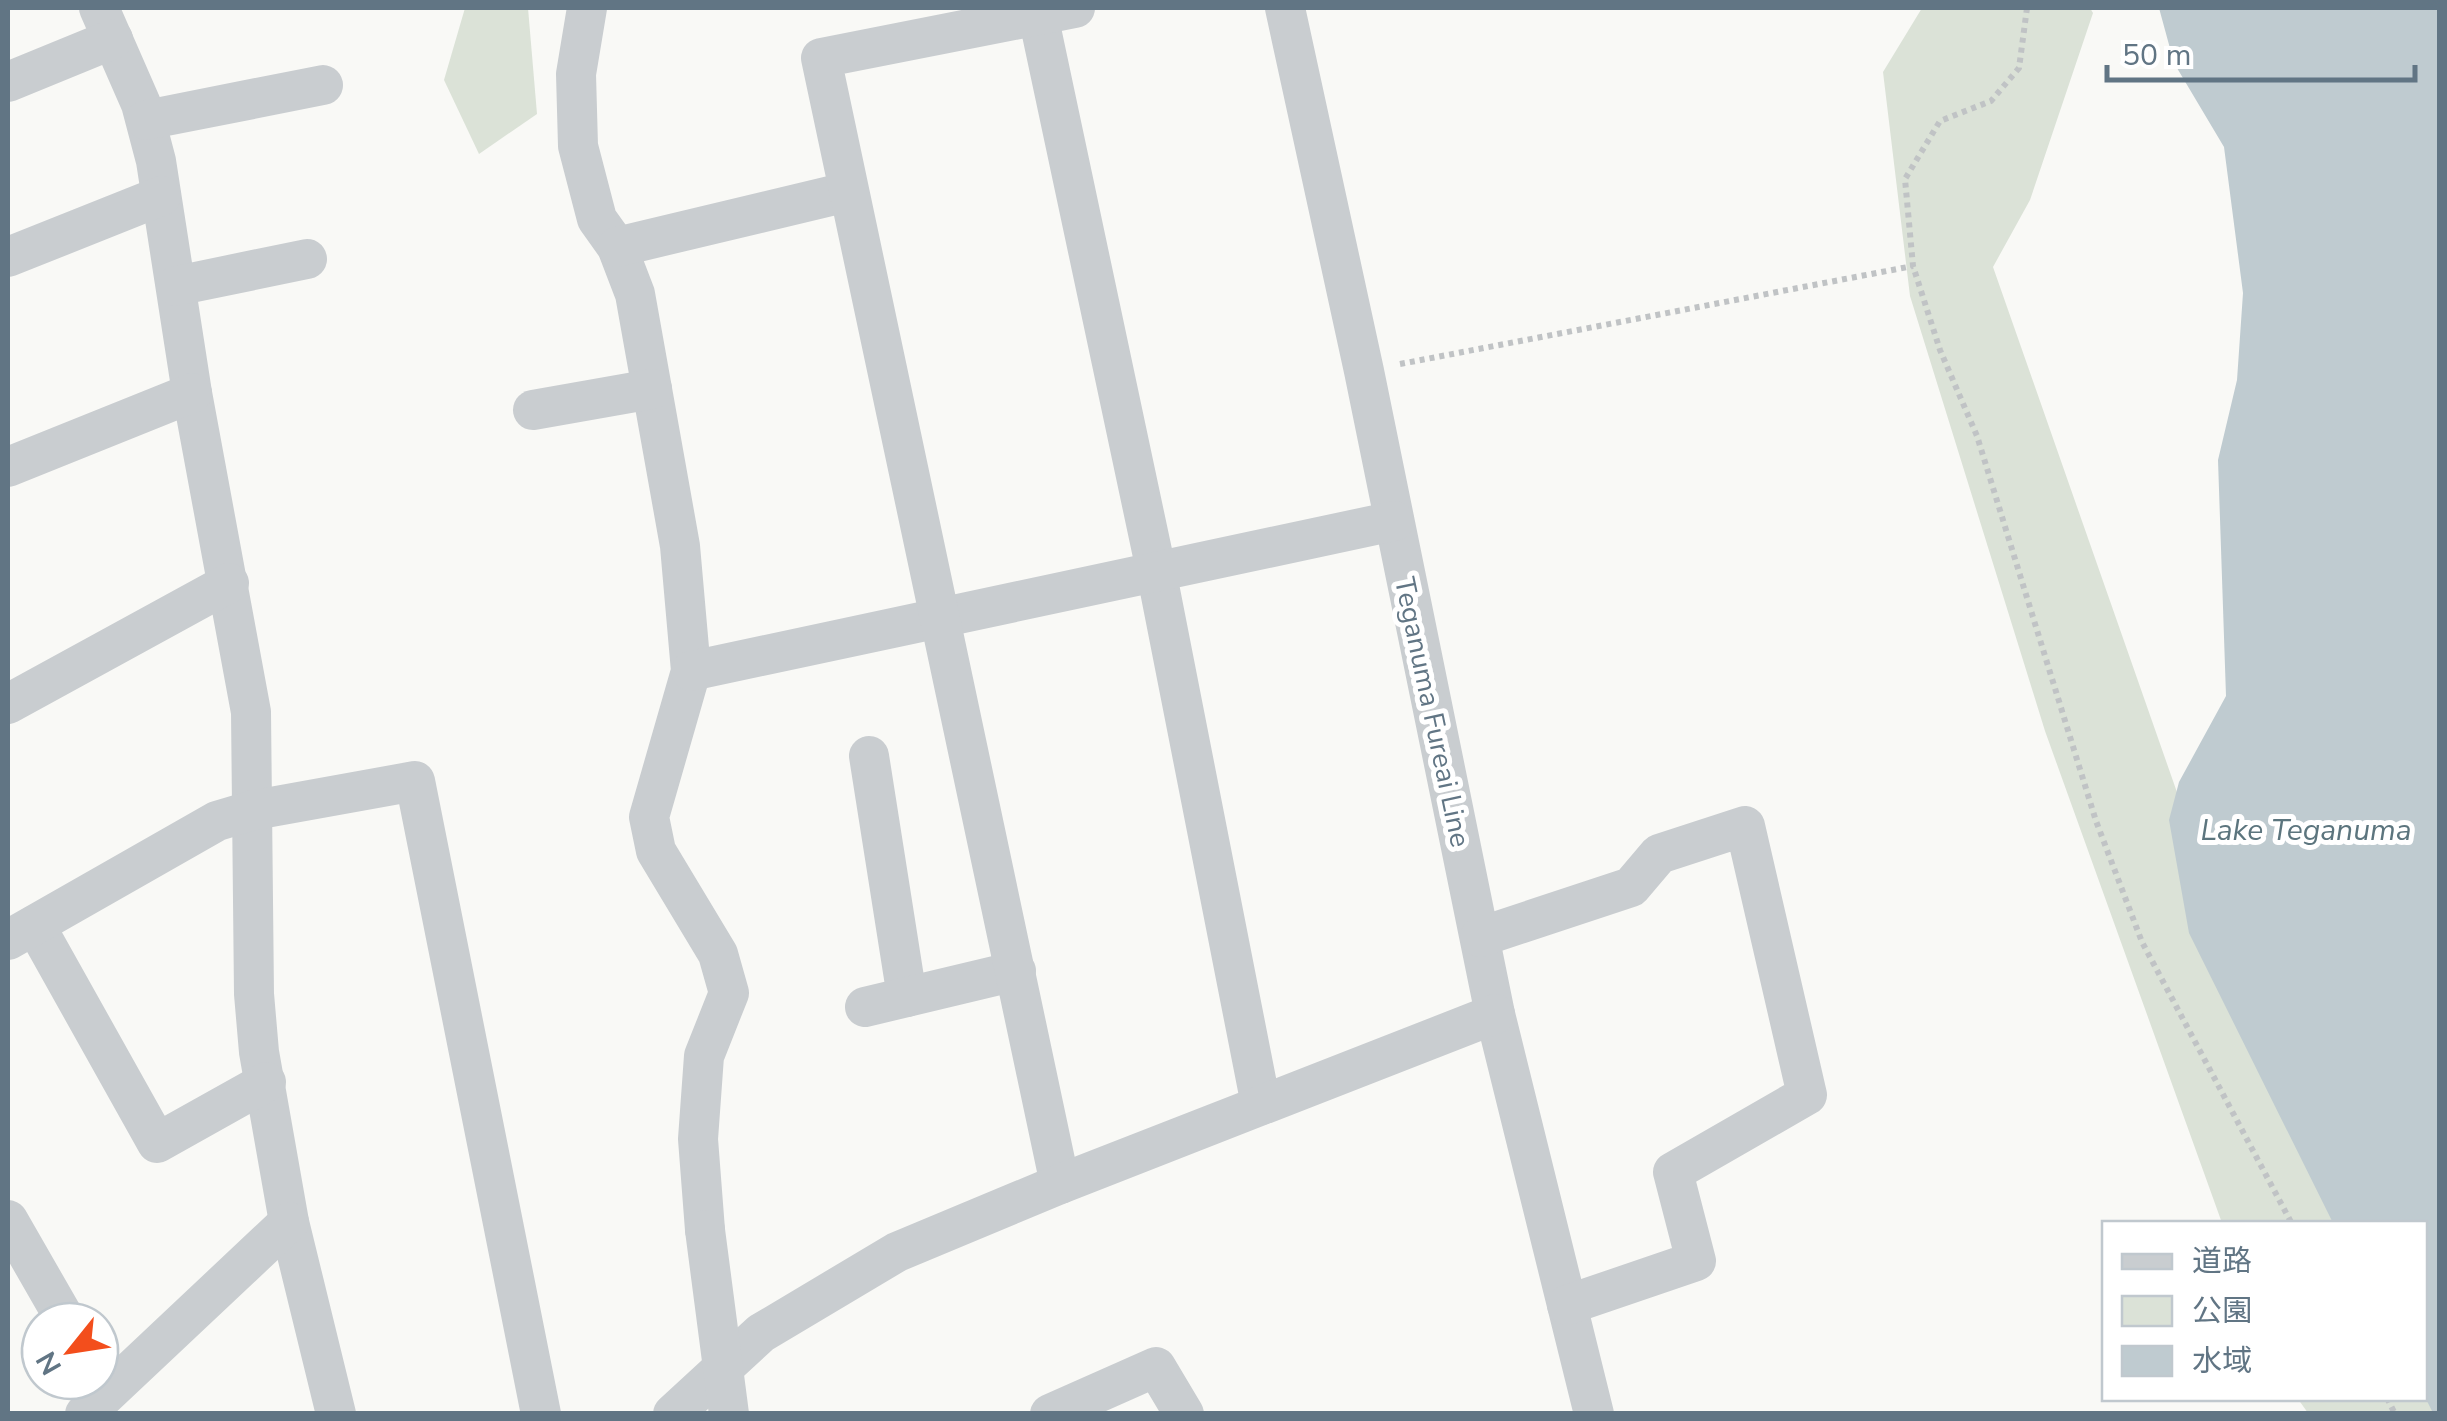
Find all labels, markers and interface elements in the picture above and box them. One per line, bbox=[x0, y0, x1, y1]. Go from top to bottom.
scale bar bbox=[2107, 20, 2414, 82]
text: 50 m bbox=[2122, 35, 2191, 76]
street label: Teganuma Fureai Line bbox=[1385, 574, 1479, 851]
water label: Lake Teganuma bbox=[2200, 810, 2412, 851]
legend bbox=[2102, 1221, 2427, 1401]
text: 道路 bbox=[2192, 1241, 2252, 1282]
text: 公園 bbox=[2192, 1291, 2252, 1332]
north arrow bbox=[20, 1301, 120, 1401]
text: 水域 bbox=[2192, 1341, 2252, 1382]
text: N bbox=[28, 1344, 71, 1382]

